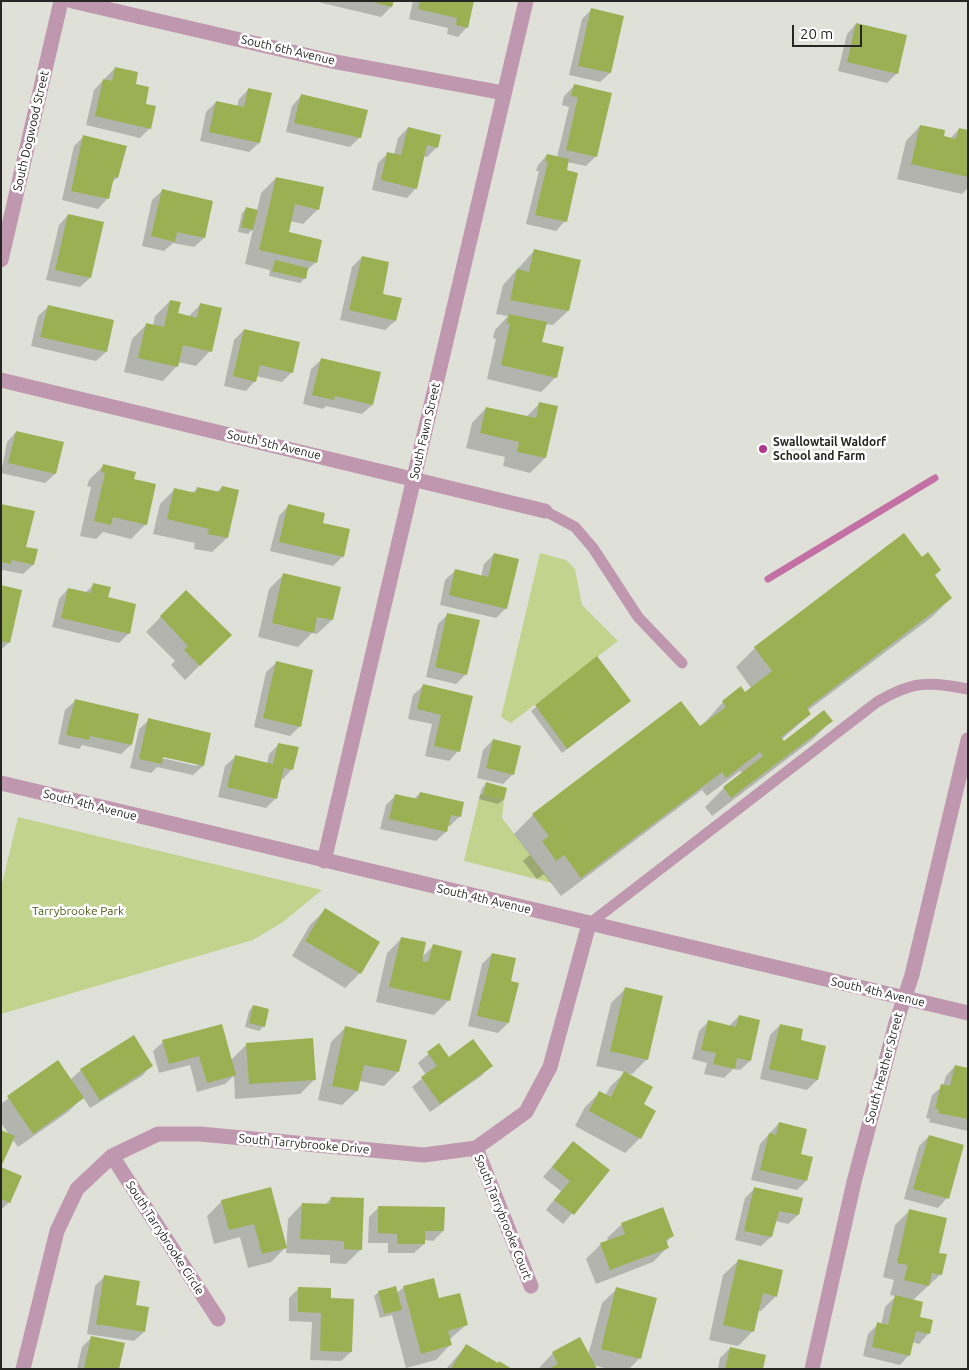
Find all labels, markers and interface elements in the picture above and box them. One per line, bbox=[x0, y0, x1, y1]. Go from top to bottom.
scale bar bbox=[794, 15, 864, 47]
text: 20 m bbox=[800, 25, 833, 42]
street label: South 6th Avenue bbox=[240, 32, 336, 68]
street label: South Dogwood Street bbox=[10, 69, 52, 193]
street label: South Fawn Street bbox=[407, 381, 443, 481]
street label: South 5th Avenue bbox=[226, 427, 322, 463]
place label: Swallowtail Waldorf School and Farm bbox=[773, 435, 886, 463]
marker: Swallowtail Waldorf School and Farm bbox=[757, 443, 769, 455]
street label: South 4th Avenue bbox=[42, 786, 138, 824]
street label: South 4th Avenue bbox=[436, 881, 532, 917]
park label: Tarrybrooke Park bbox=[32, 904, 124, 918]
street label: South 4th Avenue bbox=[830, 974, 926, 1010]
street label: South Heather Street bbox=[862, 1011, 906, 1125]
street label: South Tarrybrooke Drive bbox=[238, 1131, 370, 1157]
street label: South Tarrybrooke Court bbox=[471, 1153, 535, 1281]
street label: South Tarrybrooke Circle bbox=[123, 1178, 207, 1298]

